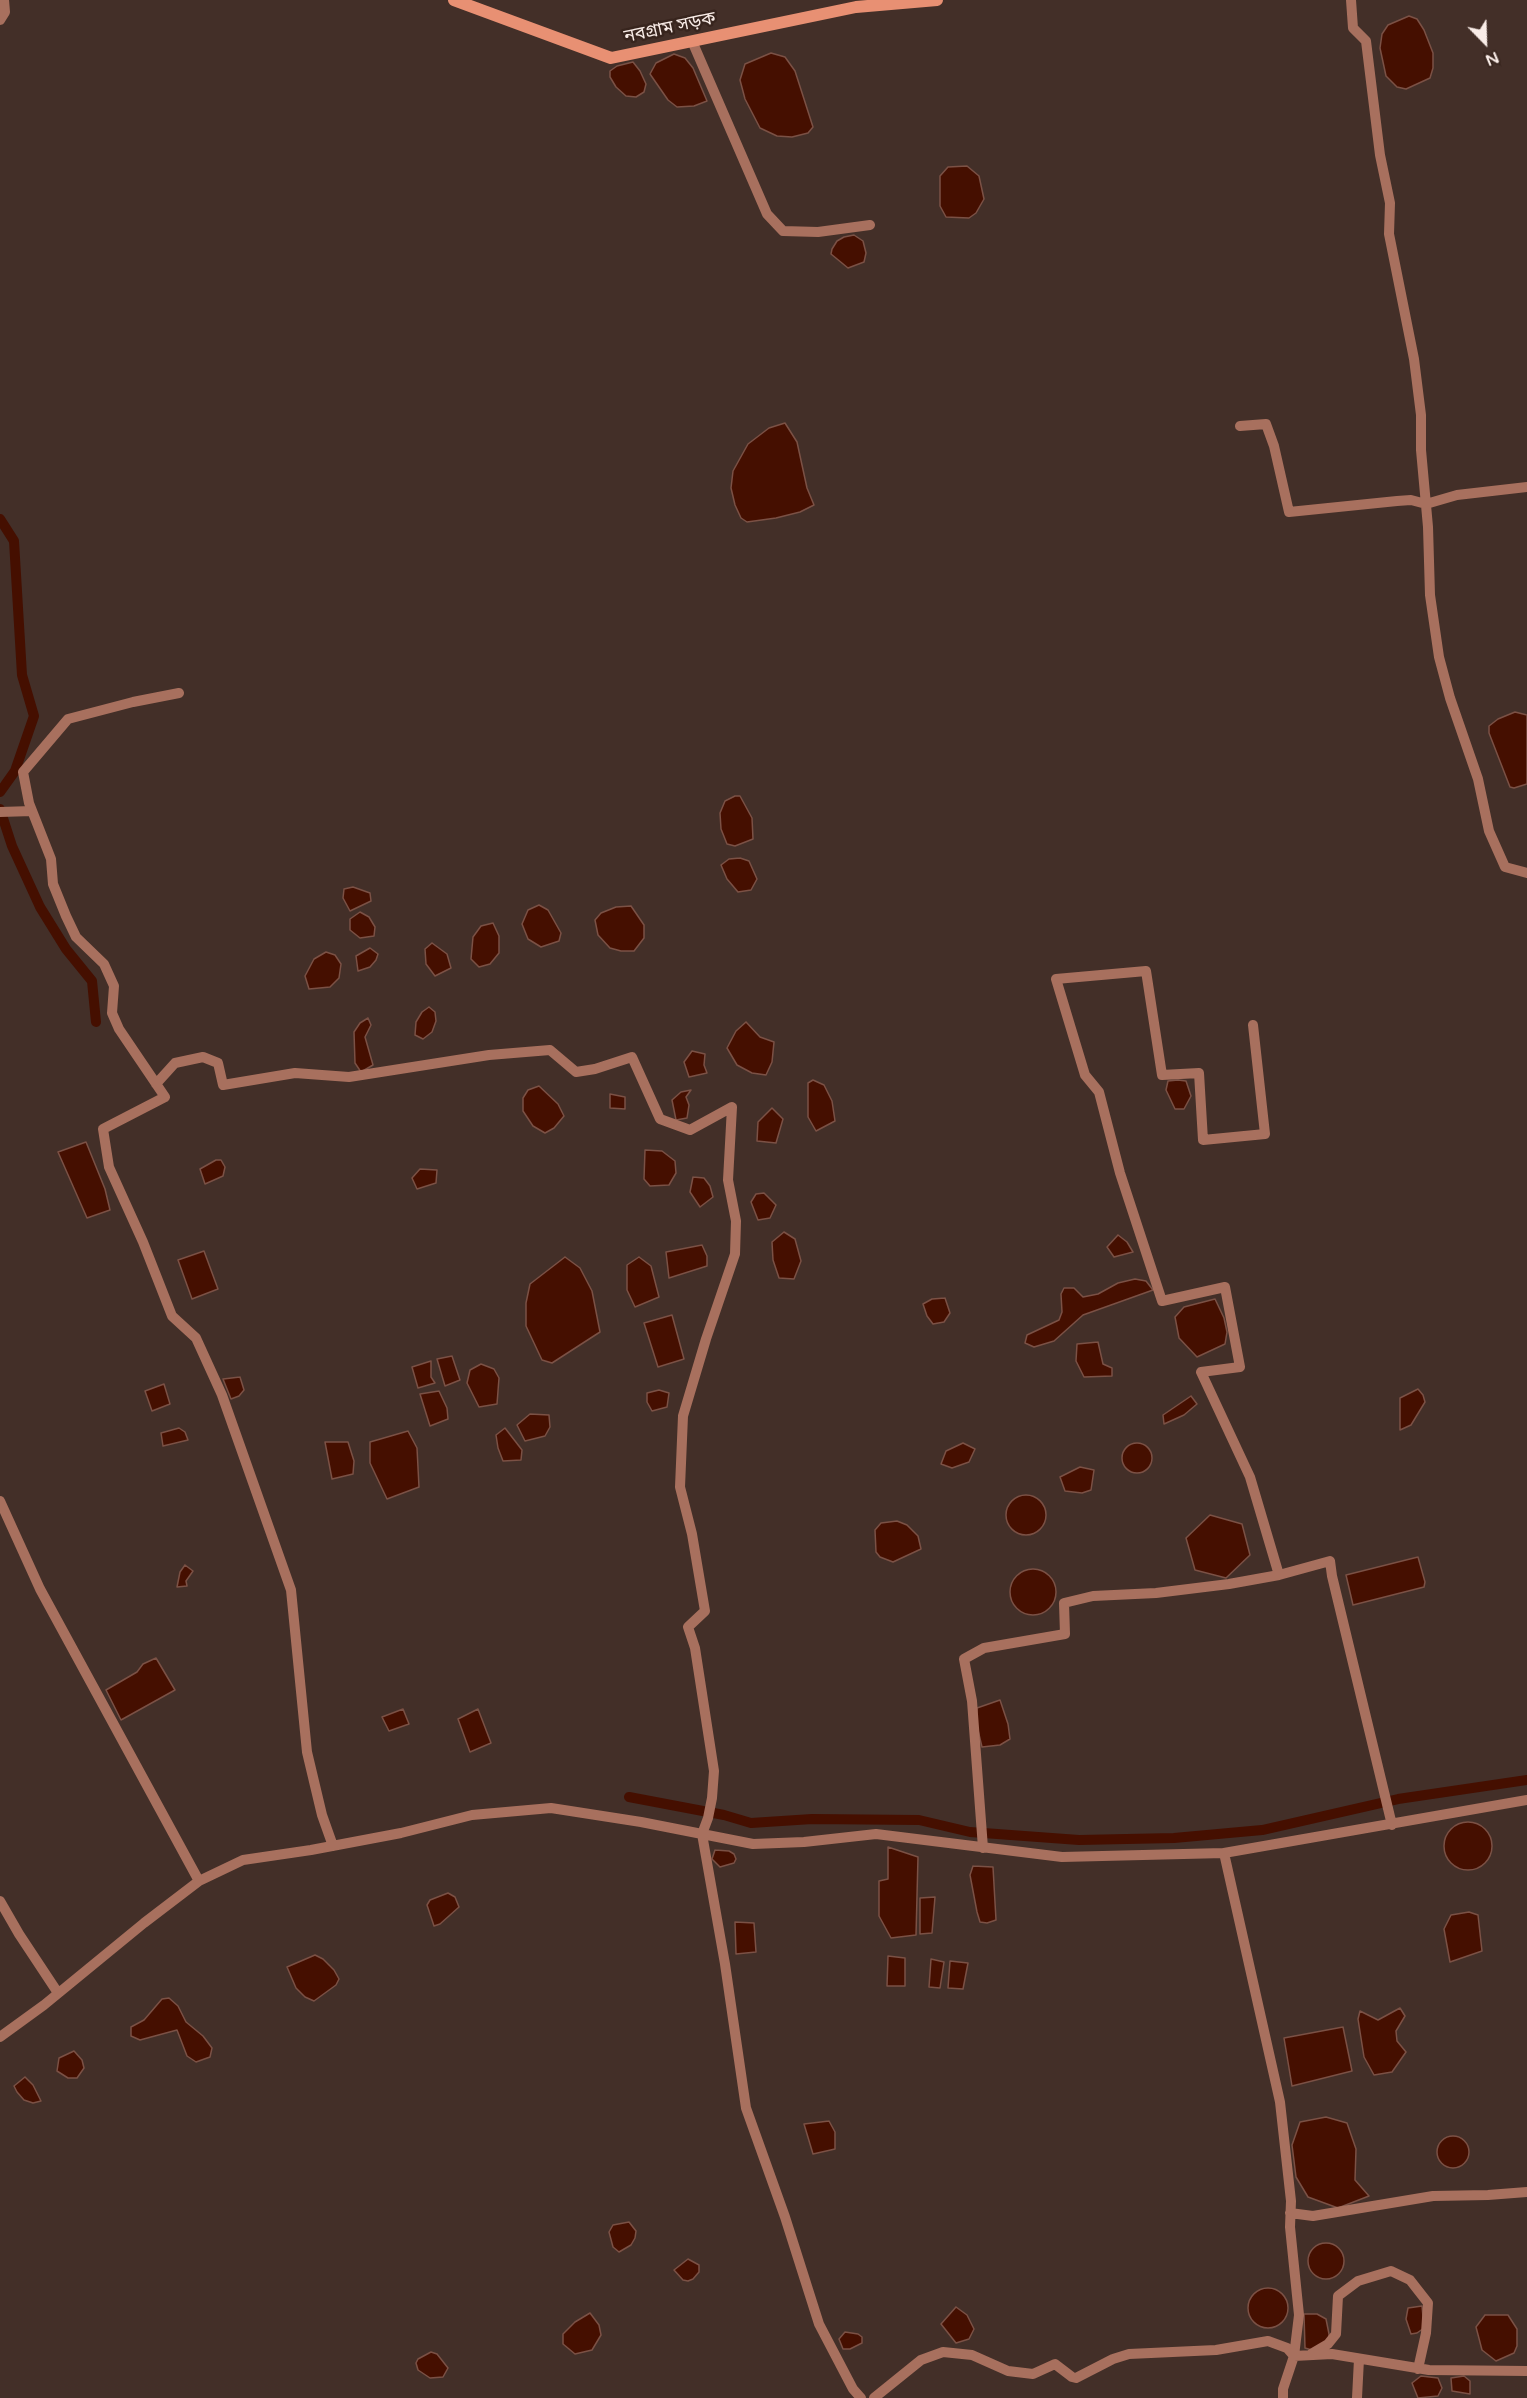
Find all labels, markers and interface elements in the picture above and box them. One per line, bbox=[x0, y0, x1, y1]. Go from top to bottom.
street label: নবগ্রাম সড়ক bbox=[622, 8, 718, 48]
north arrow bbox=[1455, 12, 1515, 72]
text: N bbox=[1482, 47, 1502, 70]

